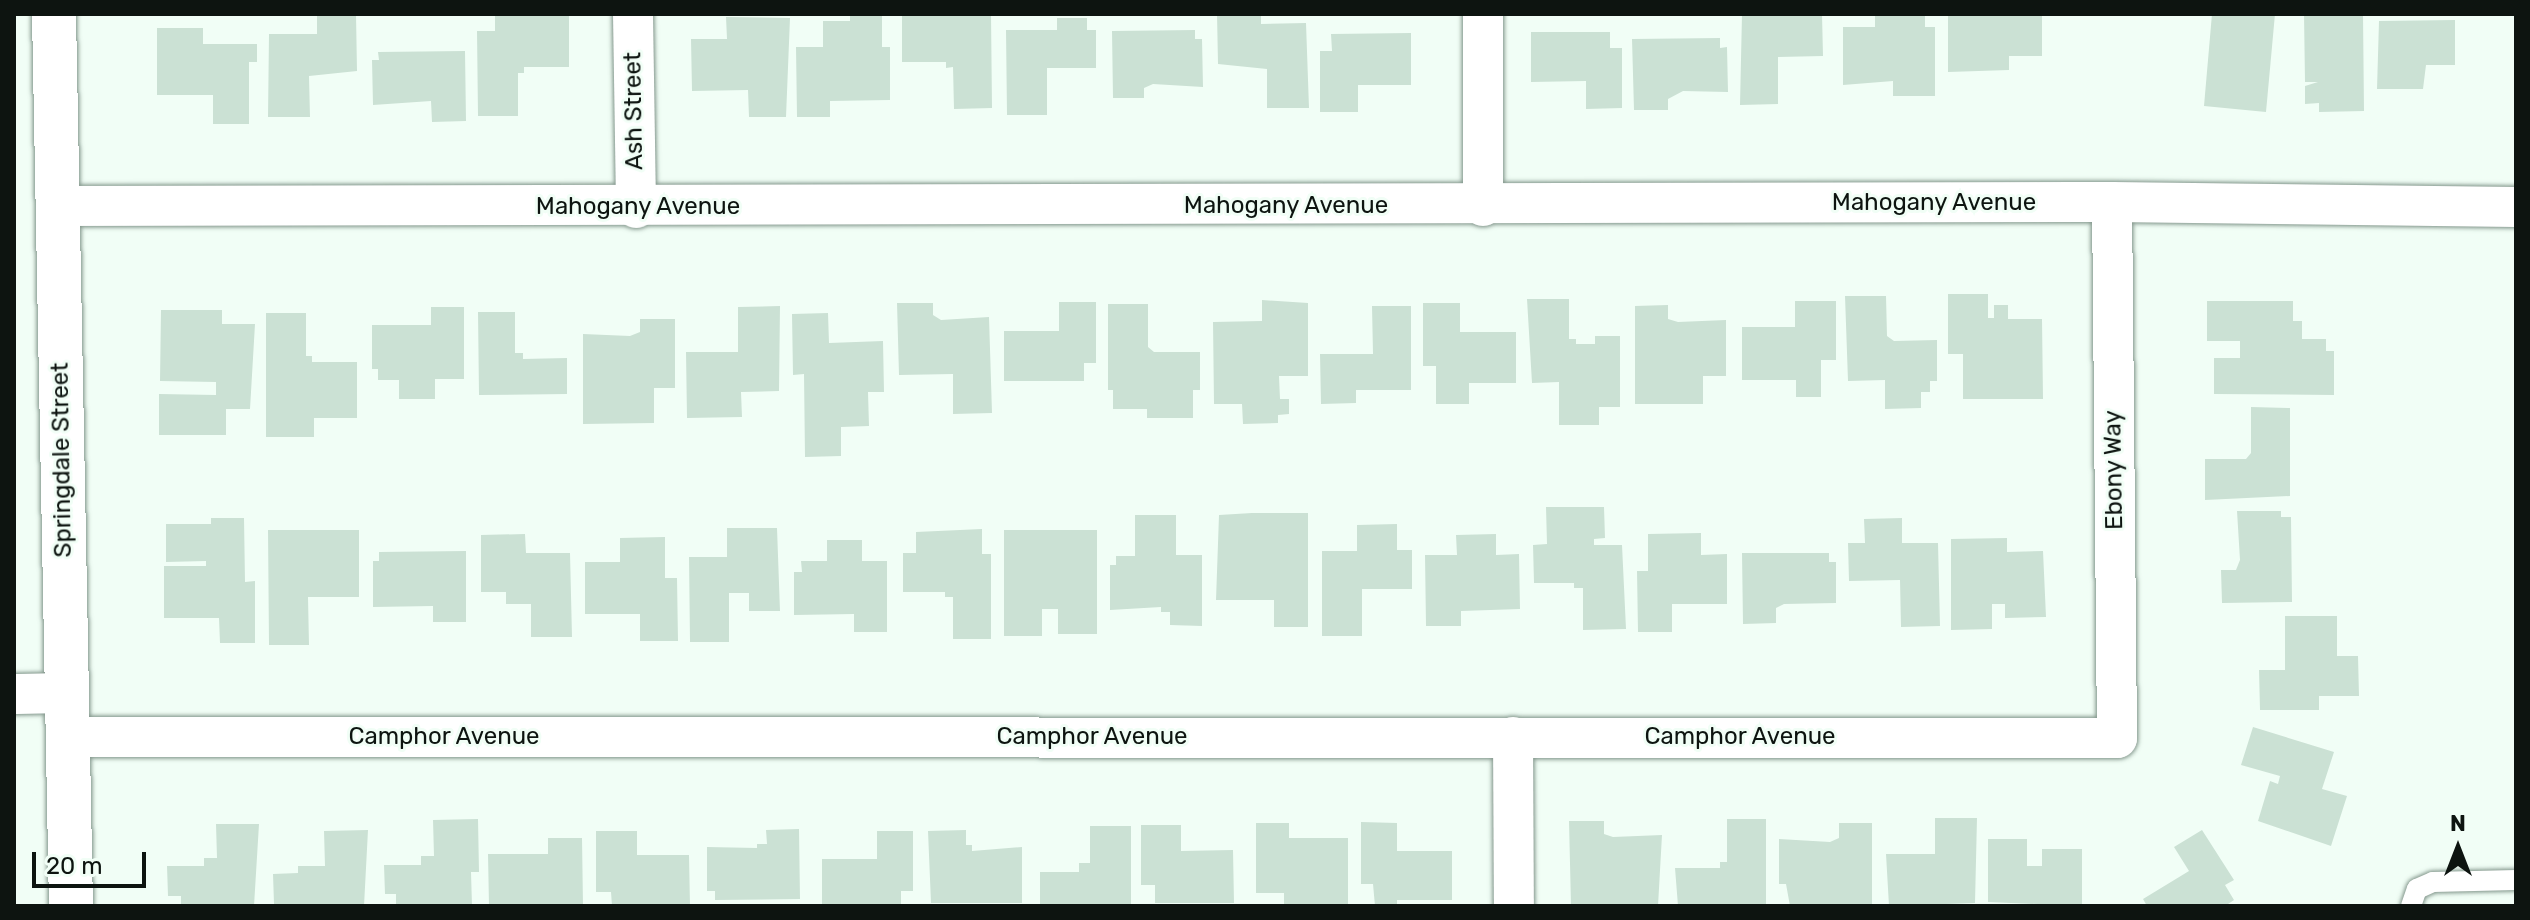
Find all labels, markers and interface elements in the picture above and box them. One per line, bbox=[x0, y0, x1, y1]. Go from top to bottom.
street label: Ash Street bbox=[619, 52, 649, 170]
street label: Mahogany Avenue bbox=[1831, 189, 2037, 217]
street label: Mahogany Avenue bbox=[1183, 192, 1389, 220]
street label: Mahogany Avenue bbox=[535, 193, 741, 221]
street label: Springdale Street bbox=[46, 362, 78, 558]
street label: Ebony Way bbox=[2099, 409, 2129, 531]
street label: Camphor Avenue bbox=[348, 723, 540, 751]
street label: Camphor Avenue bbox=[996, 723, 1188, 751]
street label: Camphor Avenue bbox=[1644, 723, 1836, 751]
north arrow bbox=[2418, 808, 2498, 888]
text: N bbox=[2450, 810, 2466, 837]
scale bar bbox=[36, 836, 150, 886]
text: 20 m bbox=[46, 852, 103, 880]

